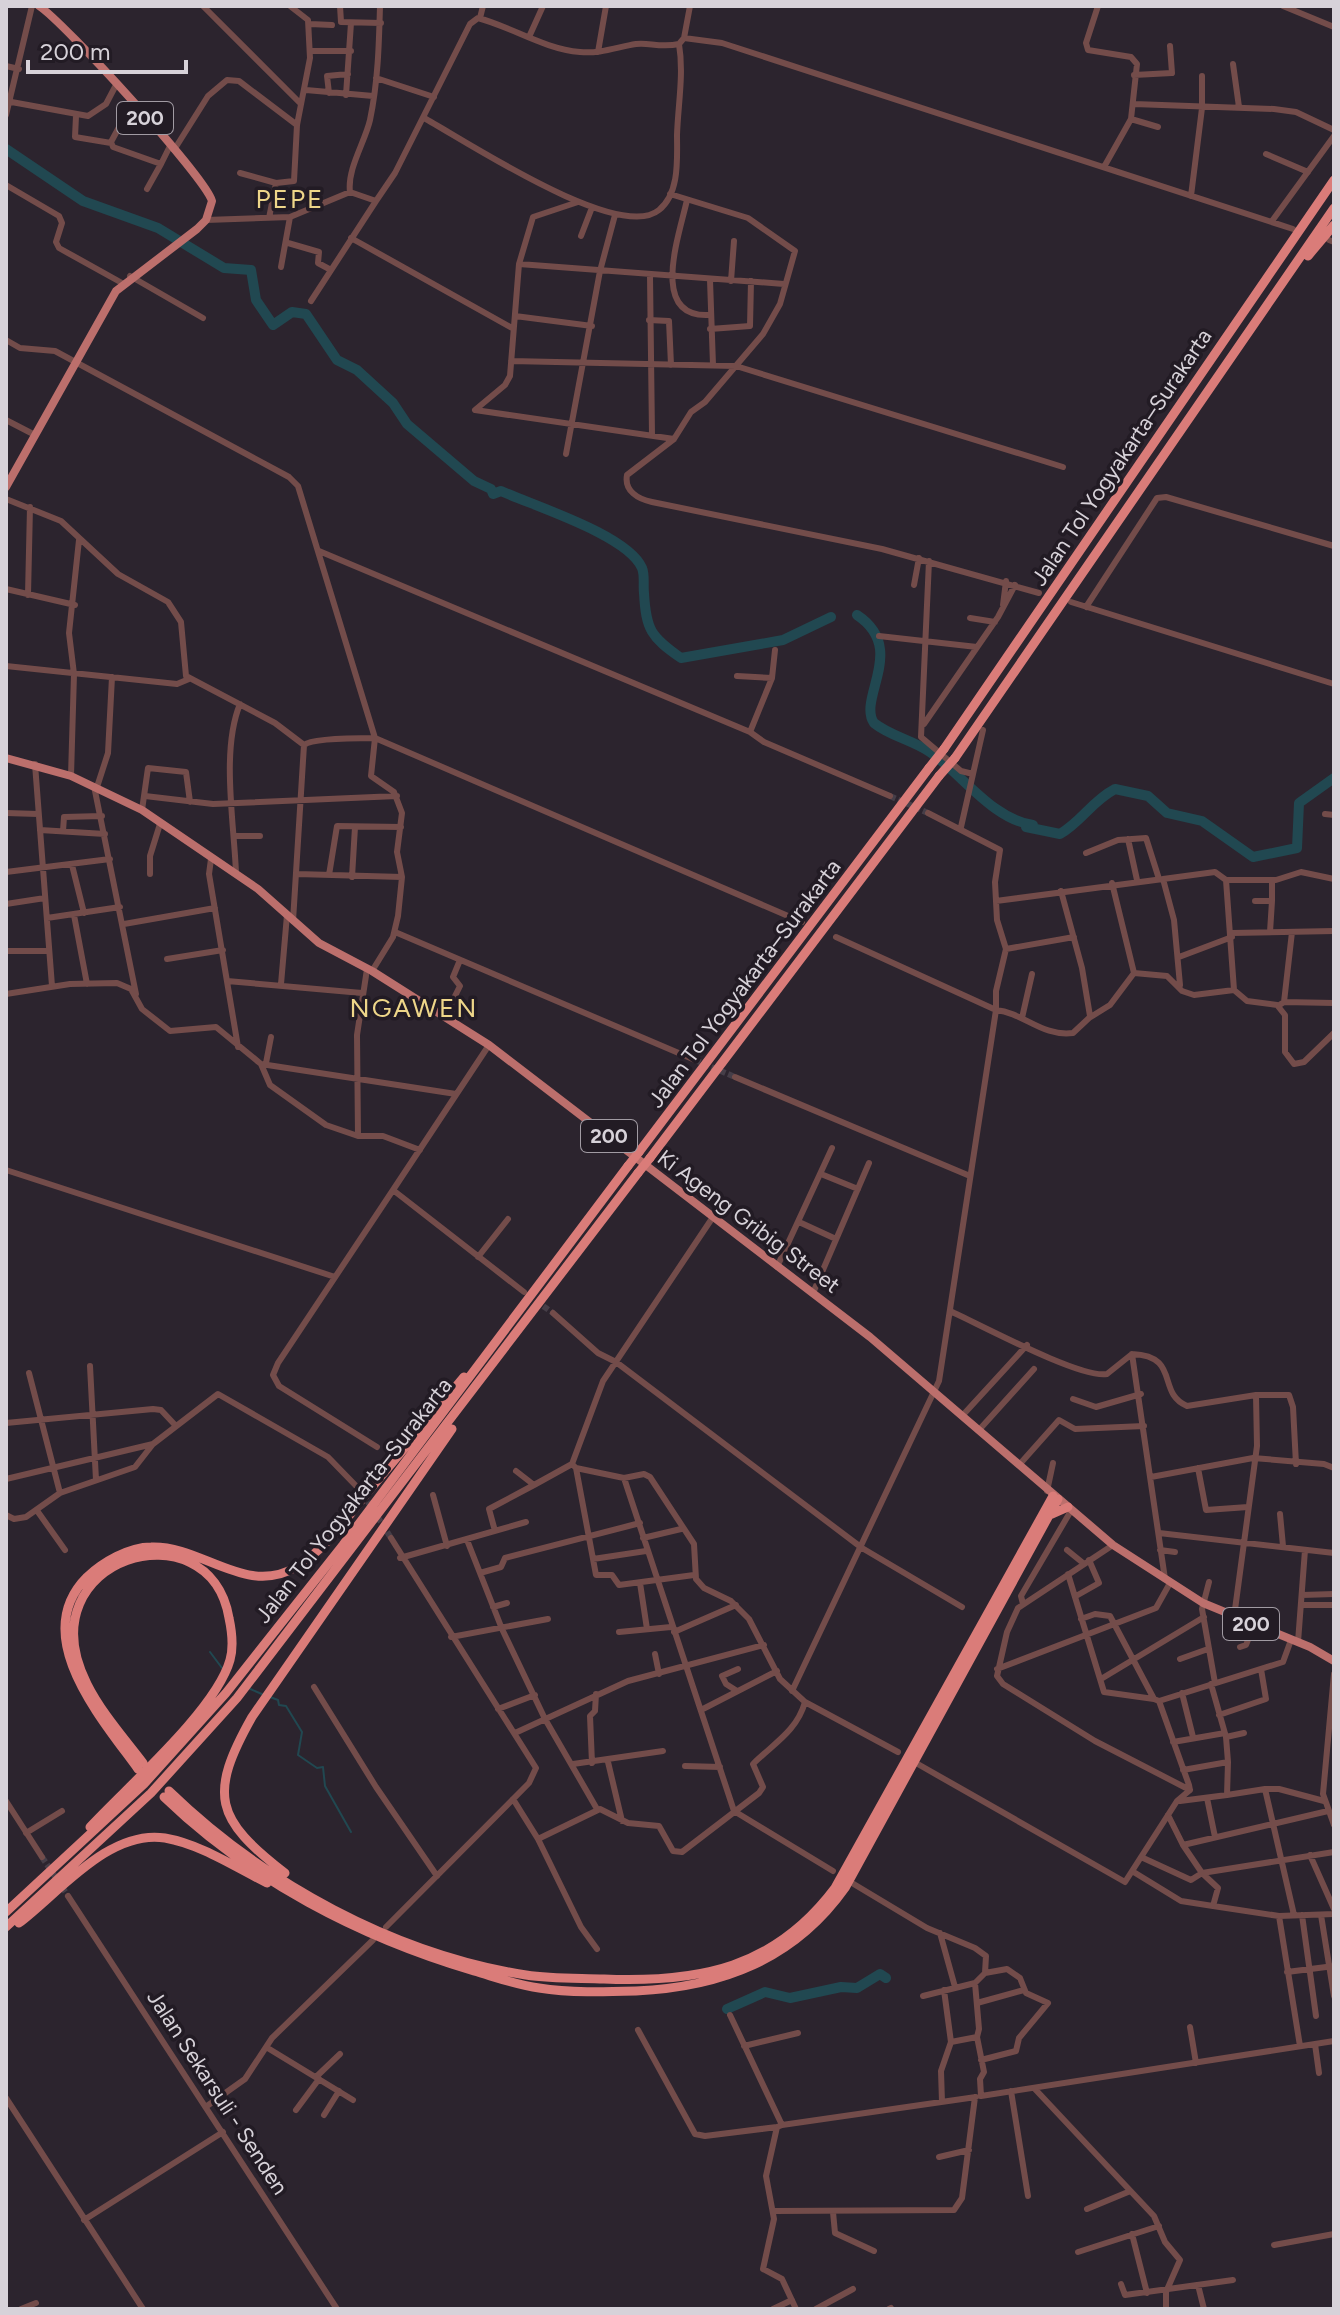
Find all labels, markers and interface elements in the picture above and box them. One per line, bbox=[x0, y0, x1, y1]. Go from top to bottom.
scale bar bbox=[28, 24, 186, 74]
text: 200 m bbox=[40, 37, 111, 66]
road number: 200 bbox=[117, 102, 173, 134]
district label: PEPE bbox=[256, 183, 324, 215]
street label: Jalan Tol Yogyakarta–Surakarta bbox=[1025, 324, 1218, 591]
street label: Jalan Tol Yogyakarta–Surakarta bbox=[642, 854, 847, 1113]
district label: NGAWEN bbox=[350, 992, 478, 1024]
road number: 200 bbox=[581, 1120, 637, 1152]
street label: Ki Ageng Gribig Street bbox=[652, 1144, 845, 1299]
street label: Jalan Tol Yogyakarta–Surakarta bbox=[249, 1372, 458, 1628]
road number: 200 bbox=[1223, 1608, 1279, 1640]
street label: Jalan Sekarsuli - Senden bbox=[141, 1985, 294, 2200]

